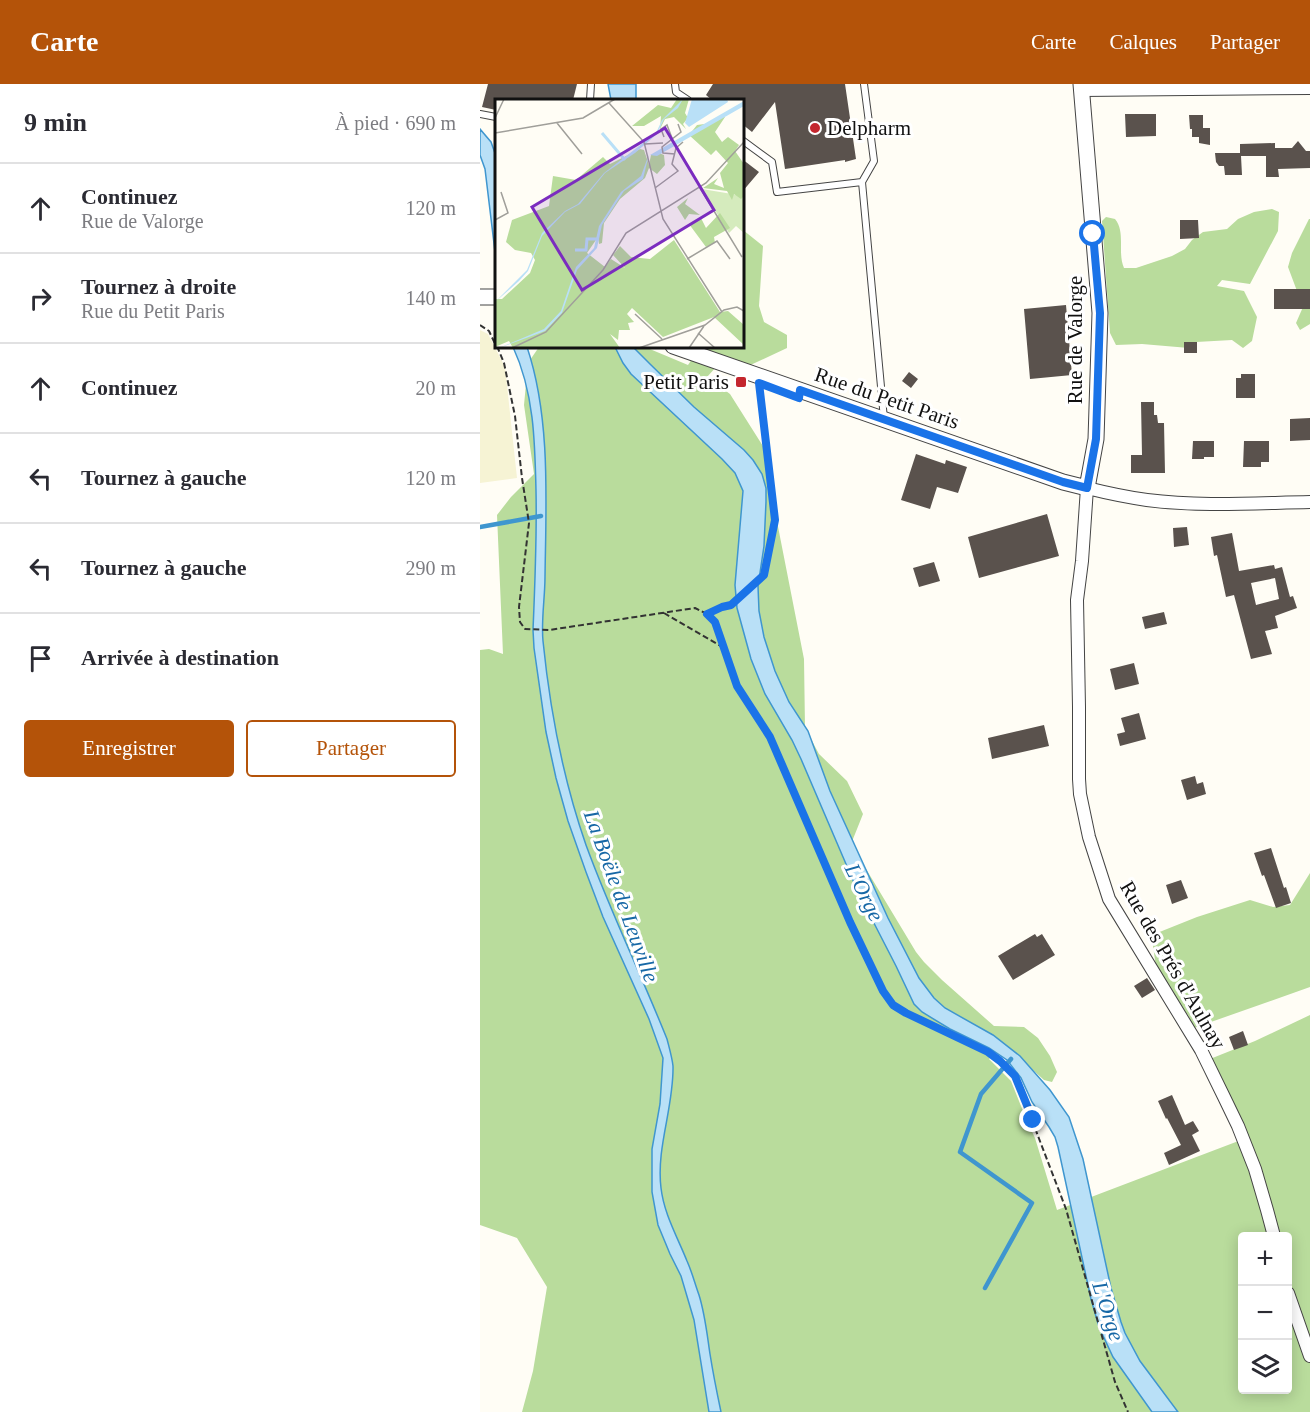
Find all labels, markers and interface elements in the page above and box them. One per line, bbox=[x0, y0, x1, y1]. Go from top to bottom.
text: Carte bbox=[30, 26, 98, 57]
text: Carte bbox=[1031, 30, 1076, 54]
text: Calques bbox=[1109, 30, 1177, 54]
text: Partager bbox=[1210, 30, 1280, 54]
inset map bbox=[495, 99, 744, 348]
text: 9 min bbox=[24, 108, 87, 137]
text: À pied · 690 m bbox=[335, 112, 456, 134]
place label: Delpharm bbox=[827, 116, 911, 140]
marker: Delpharm bbox=[808, 121, 822, 135]
text: Continuez bbox=[81, 184, 178, 209]
icon: ahead bbox=[24, 192, 57, 225]
text: 120 m bbox=[405, 197, 456, 219]
text: Rue de Valorge bbox=[81, 210, 204, 232]
route start bbox=[1079, 220, 1105, 246]
text: Tournez à droite bbox=[81, 274, 236, 299]
street label: Rue de Valorge bbox=[1063, 276, 1087, 404]
icon: right bbox=[24, 282, 57, 315]
text: 140 m bbox=[405, 287, 456, 309]
text: Rue du Petit Paris bbox=[81, 300, 225, 322]
street label: Rue du Petit Paris bbox=[812, 362, 962, 434]
place label: Petit Paris bbox=[643, 370, 729, 394]
icon: ahead bbox=[24, 372, 57, 405]
text: Continuez bbox=[81, 375, 178, 400]
marker: Petit Paris bbox=[734, 375, 748, 389]
text: 20 m bbox=[415, 377, 456, 399]
icon: left bbox=[24, 462, 57, 495]
text: Tournez à gauche bbox=[81, 465, 246, 490]
text: 120 m bbox=[405, 467, 456, 489]
icon: left bbox=[24, 552, 57, 585]
text: Tournez à gauche bbox=[81, 555, 246, 580]
text: 290 m bbox=[405, 557, 456, 579]
icon: arrive bbox=[24, 642, 57, 675]
text: Arrivée à destination bbox=[81, 645, 279, 670]
button: Enregistrer bbox=[24, 720, 234, 777]
button: Partager bbox=[246, 720, 456, 777]
water label: La Boële de Leuville bbox=[578, 806, 664, 986]
water label: L'Orge bbox=[839, 858, 889, 925]
street label: Rue des Prés d'Aulnay bbox=[1115, 877, 1231, 1054]
route end bbox=[1019, 1106, 1045, 1132]
map controls bbox=[1238, 1232, 1292, 1394]
button: + bbox=[1238, 1232, 1292, 1286]
water label: L'Orge bbox=[1087, 1277, 1130, 1344]
button: − bbox=[1238, 1286, 1292, 1340]
button: layers bbox=[1238, 1340, 1292, 1394]

